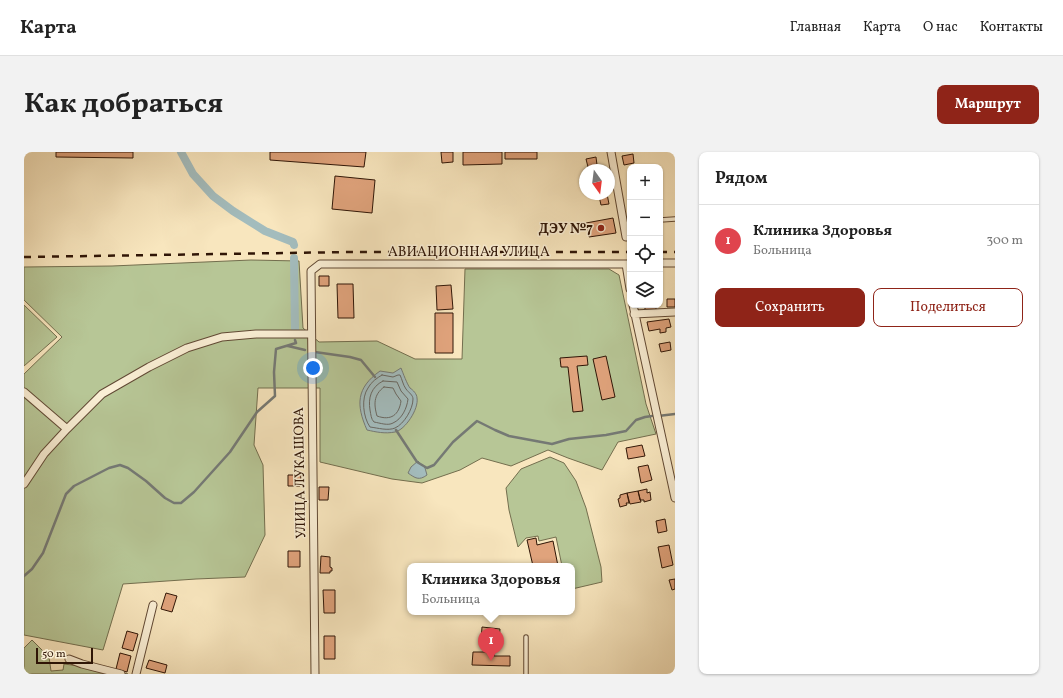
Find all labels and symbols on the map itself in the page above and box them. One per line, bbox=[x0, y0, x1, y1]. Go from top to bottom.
north arrow bbox=[579, 164, 615, 200]
place label: ДЭУ №7 bbox=[538, 220, 593, 239]
marker: ДЭУ №7 bbox=[596, 223, 606, 233]
street label: АВИАЦИОННАЯ УЛИЦА bbox=[388, 243, 550, 262]
your location bbox=[303, 358, 323, 378]
street label: УЛИЦА ЛУКАШОВА bbox=[290, 407, 311, 539]
pin: 1 bbox=[478, 628, 504, 661]
scale bar bbox=[36, 646, 93, 665]

